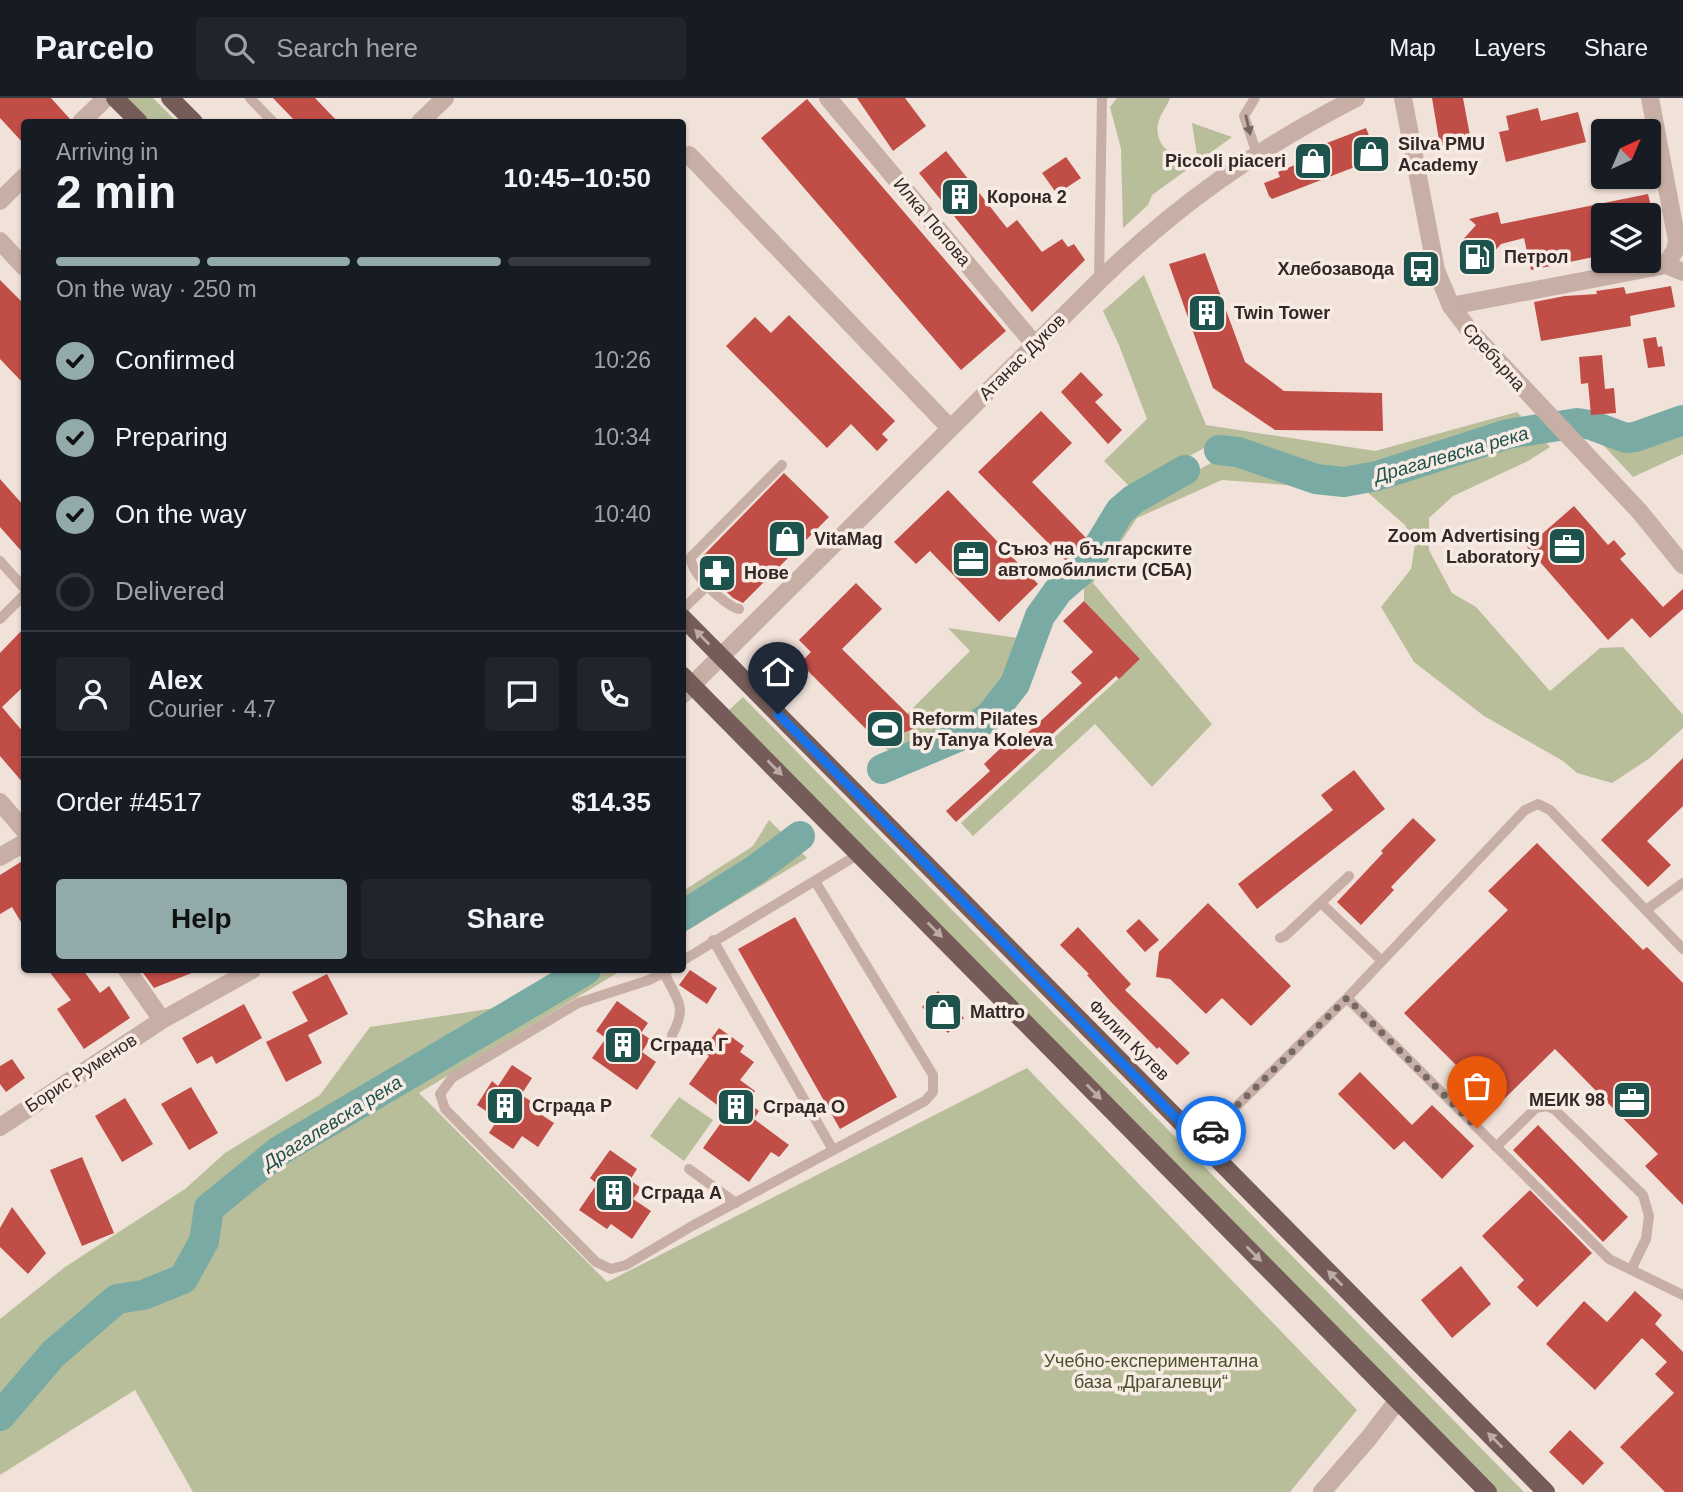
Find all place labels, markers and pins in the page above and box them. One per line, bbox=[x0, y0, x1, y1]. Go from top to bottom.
shop icon: Silva PMU Academy bbox=[1350, 133, 1392, 175]
place label: Silva PMU Academy bbox=[1398, 134, 1485, 175]
shop icon: Piccoli piaceri bbox=[1292, 140, 1334, 182]
place label: Piccoli piaceri bbox=[1165, 151, 1286, 171]
building icon: Корона 2 bbox=[939, 176, 981, 218]
place label: Корона 2 bbox=[987, 187, 1067, 207]
fuel station icon: Петрол bbox=[1456, 236, 1498, 278]
place label: Петрол bbox=[1504, 247, 1569, 267]
bus stop icon: Хлебозавода bbox=[1400, 248, 1442, 290]
place label: Хлебозавода bbox=[1277, 259, 1395, 279]
building icon: Twin Tower bbox=[1186, 292, 1228, 334]
place label: Twin Tower bbox=[1234, 303, 1330, 323]
shop icon: VitaMag bbox=[766, 518, 808, 560]
office icon: Zoom Advertising Laboratory bbox=[1546, 525, 1588, 567]
place label: Zoom Advertising Laboratory bbox=[1388, 526, 1540, 567]
place label: VitaMag bbox=[814, 529, 883, 549]
office icon: Съюз на българските автомобилисти (СБА) bbox=[950, 538, 992, 580]
place label: Съюз на българските автомобилисти (СБА) bbox=[998, 539, 1192, 580]
pharmacy icon: Нове bbox=[696, 552, 738, 594]
place label: Нове bbox=[744, 563, 789, 583]
pin bbox=[748, 642, 808, 714]
sports icon: Reform Pilates by Tanya Koleva bbox=[864, 708, 906, 750]
place label: Reform Pilates by Tanya Koleva bbox=[912, 709, 1054, 750]
shop icon: Mattro bbox=[922, 991, 964, 1033]
place label: Mattro bbox=[970, 1002, 1025, 1022]
building icon: Сграда Г bbox=[602, 1024, 644, 1066]
place label: Сграда Г bbox=[650, 1035, 728, 1055]
pin bbox=[1447, 1056, 1507, 1128]
office icon: МЕИК 98 bbox=[1611, 1079, 1653, 1121]
building icon: Сграда Р bbox=[484, 1085, 526, 1127]
building icon: Сграда О bbox=[715, 1086, 757, 1128]
place label: МЕИК 98 bbox=[1529, 1090, 1605, 1110]
place label: Сграда Р bbox=[532, 1096, 612, 1116]
place label: Сграда О bbox=[763, 1097, 845, 1117]
building icon: Сграда А bbox=[593, 1172, 635, 1214]
place label: Сграда А bbox=[641, 1183, 722, 1203]

